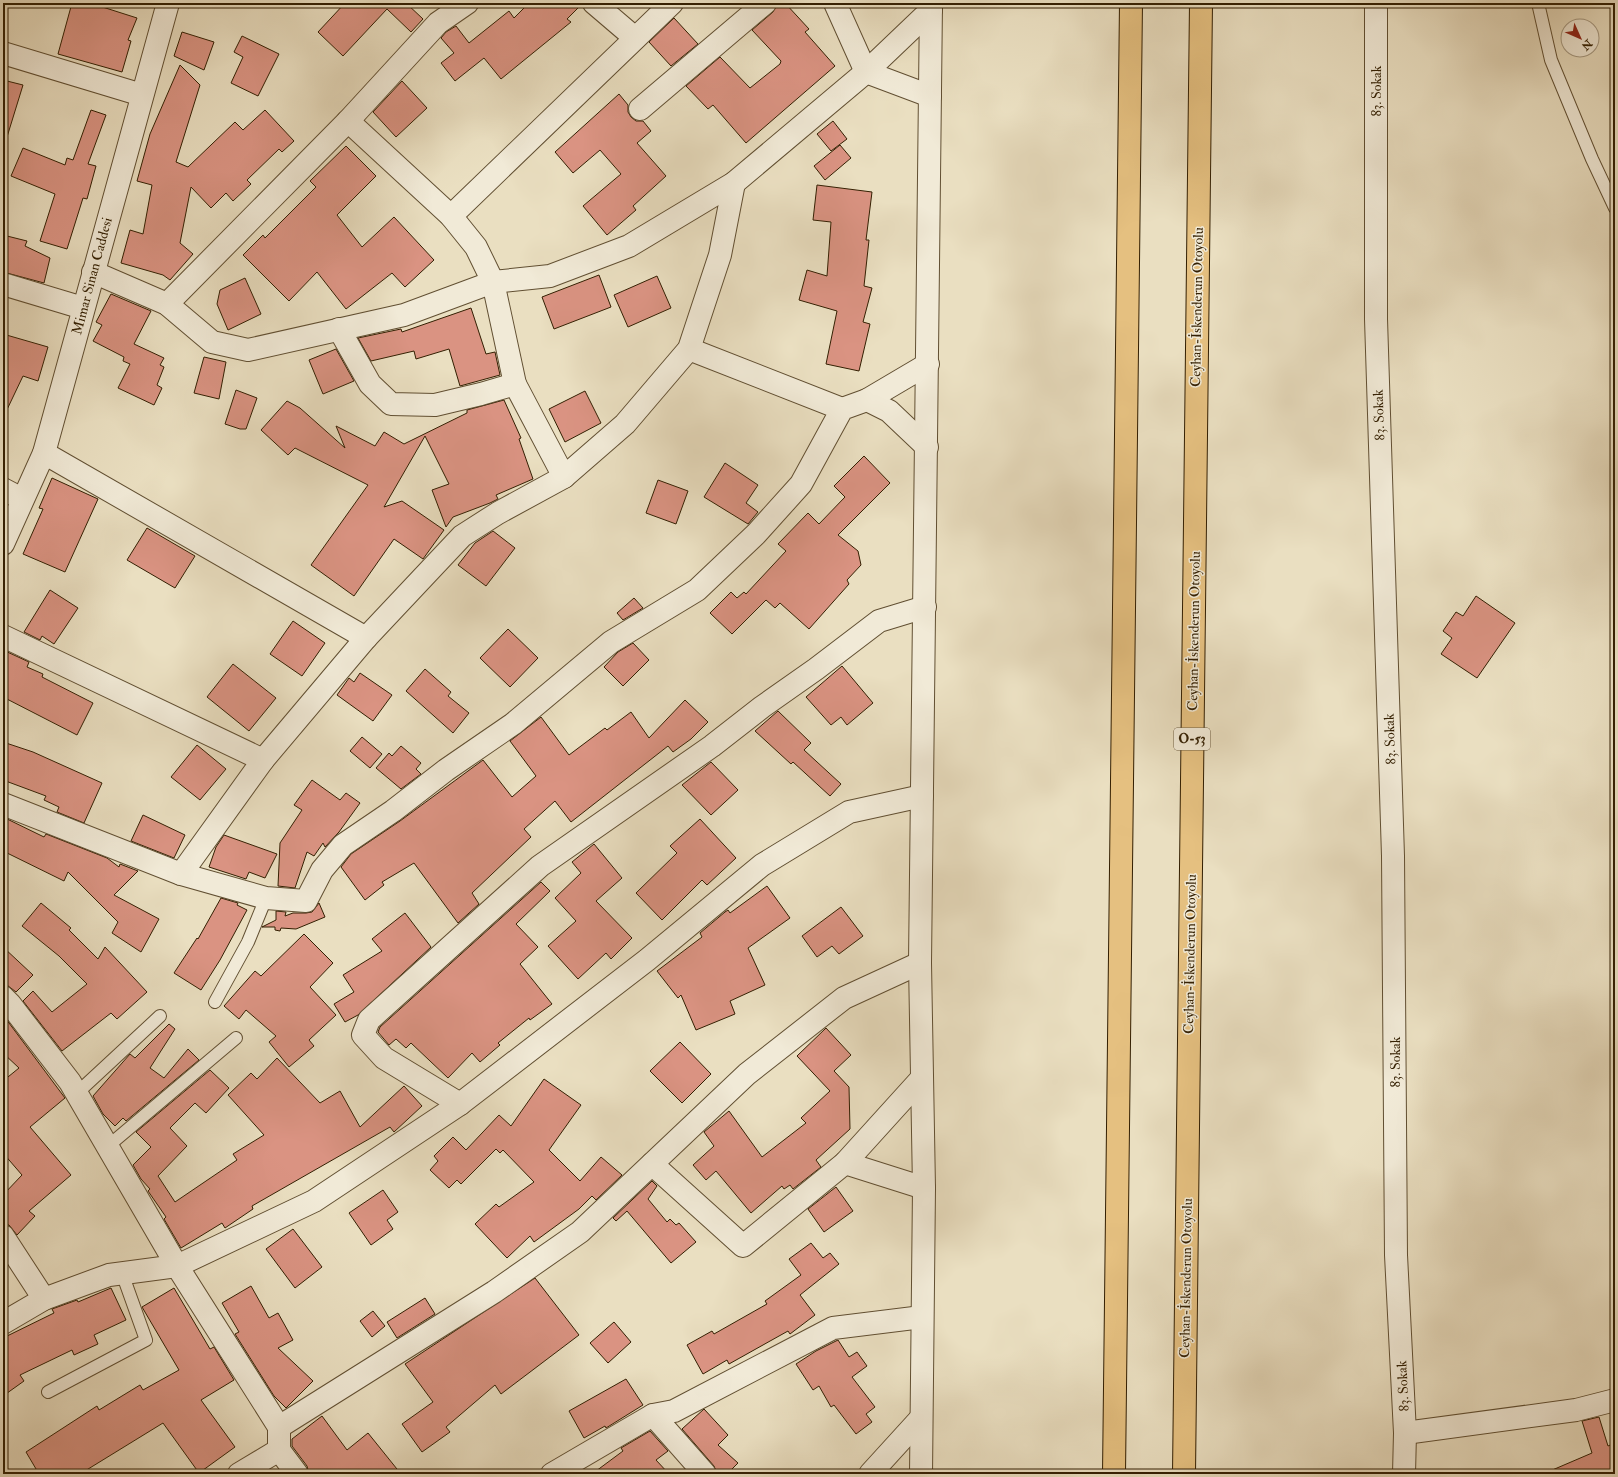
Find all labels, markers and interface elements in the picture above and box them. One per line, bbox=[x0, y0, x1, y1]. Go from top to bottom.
north arrow bbox=[1560, 18, 1600, 58]
text: N bbox=[1578, 36, 1596, 54]
street label: 83. Sokak bbox=[1368, 65, 1385, 117]
street label: Mimar Sinan Caddesi bbox=[68, 215, 116, 337]
street label: Ceyhan-İskenderun Otoyolu bbox=[1187, 227, 1208, 387]
street label: 83. Sokak bbox=[1370, 389, 1388, 441]
street label: Ceyhan-İskenderun Otoyolu bbox=[1184, 551, 1205, 711]
street label: 83. Sokak bbox=[1381, 713, 1399, 765]
road number: O-53 bbox=[1174, 728, 1210, 750]
street label: Ceyhan-İskenderun Otoyolu bbox=[1180, 874, 1201, 1034]
street label: 83. Sokak bbox=[1387, 1036, 1404, 1088]
street label: Ceyhan-İskenderun Otoyolu bbox=[1176, 1198, 1197, 1358]
street label: 83. Sokak bbox=[1393, 1360, 1413, 1412]

